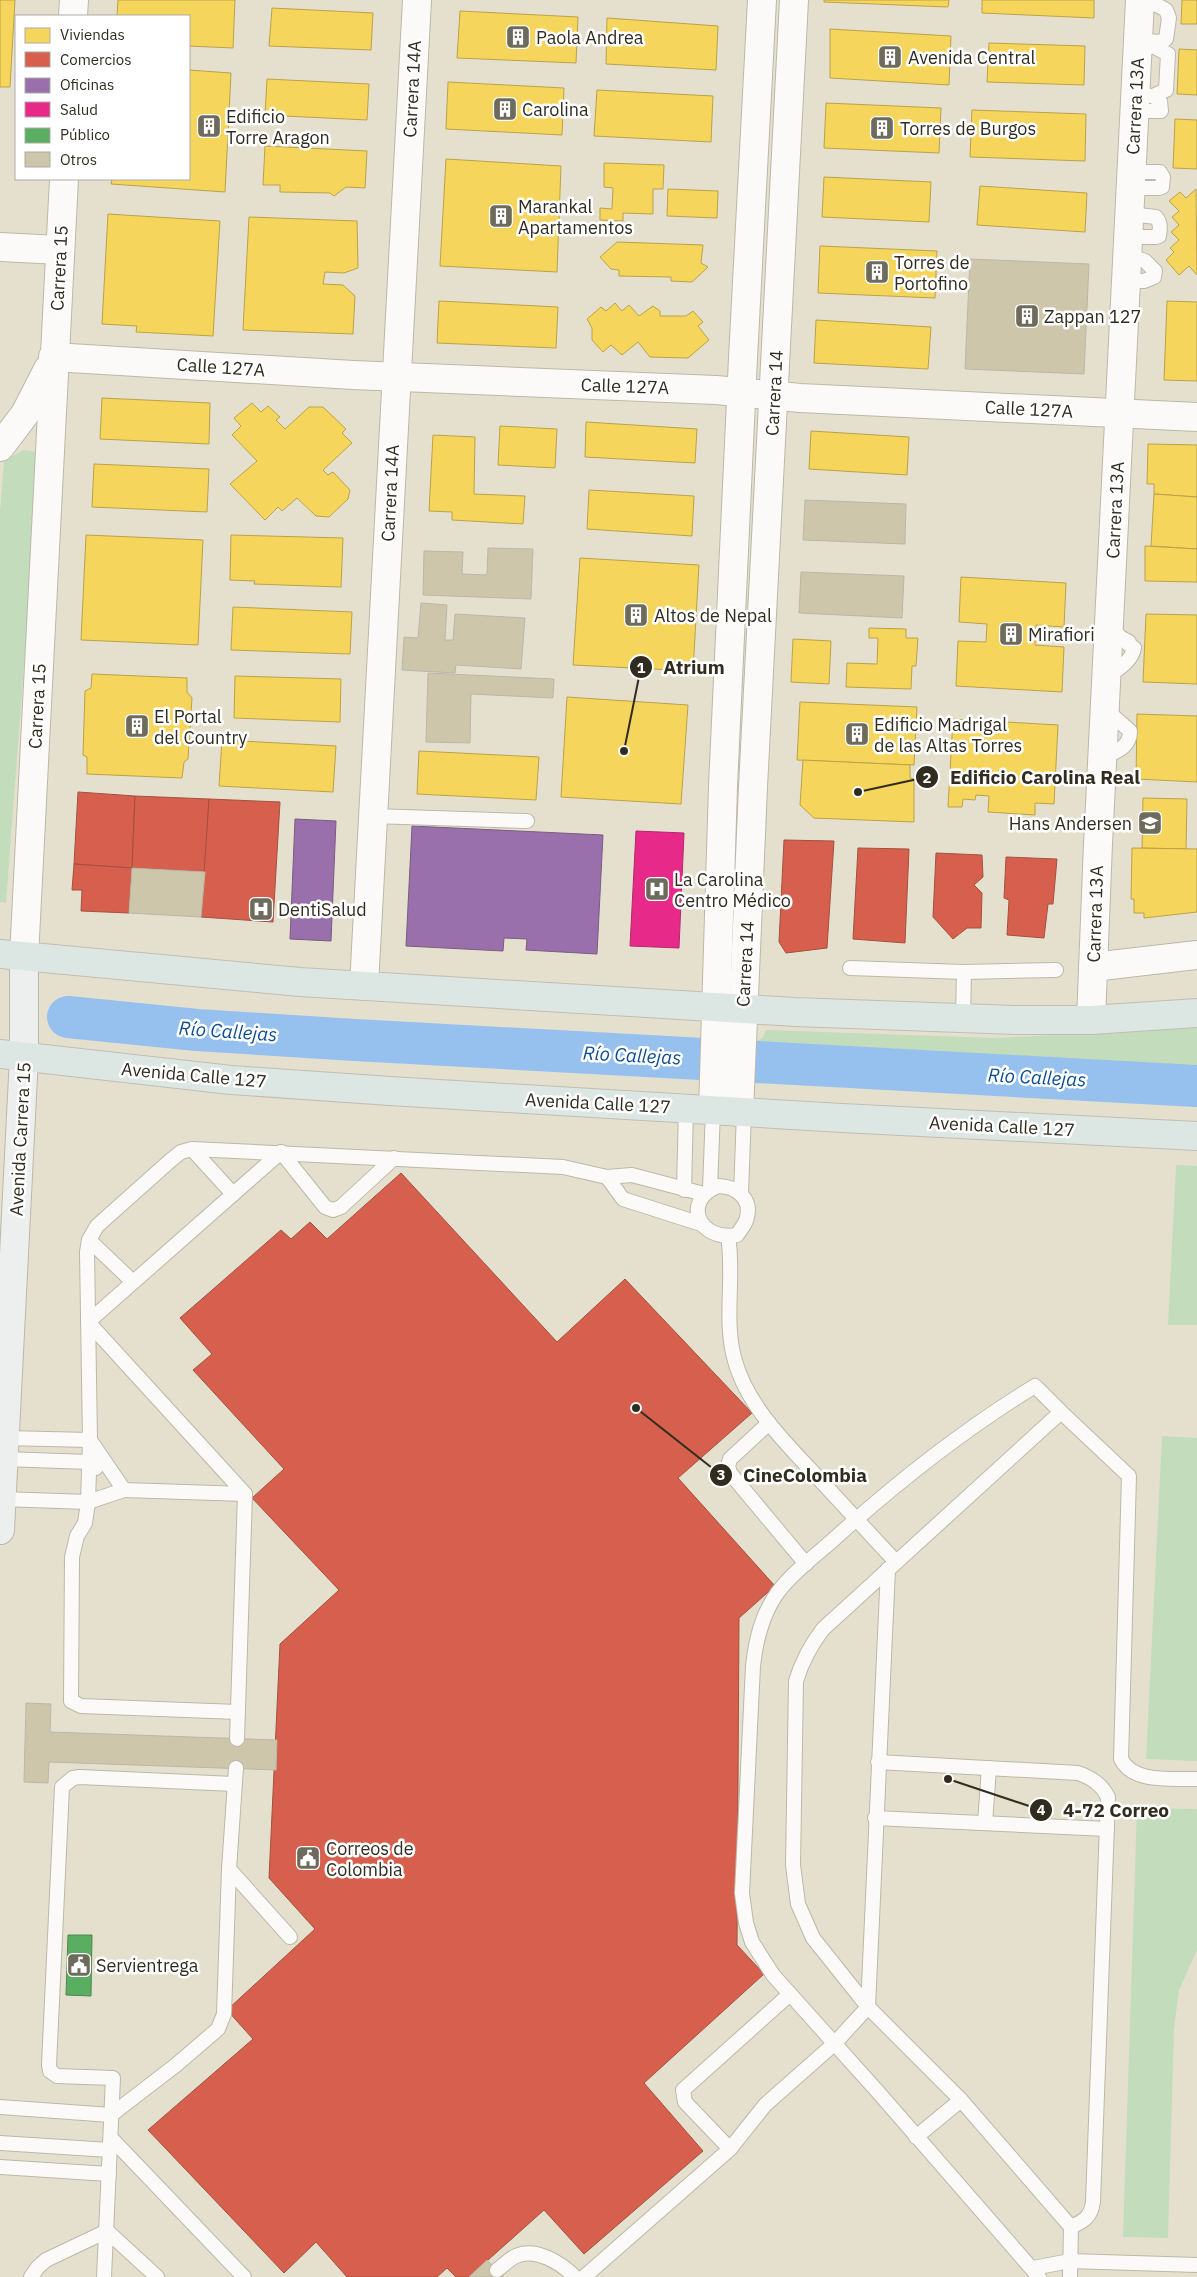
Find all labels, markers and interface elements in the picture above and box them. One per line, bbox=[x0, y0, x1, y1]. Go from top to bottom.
legend bbox=[15, 15, 190, 180]
building icon: Paola Andrea bbox=[505, 24, 531, 50]
text: Viviendas bbox=[60, 25, 125, 44]
place label: Paola Andrea bbox=[536, 26, 644, 49]
street label: Carrera 14A bbox=[398, 39, 426, 138]
building icon: Avenida Central bbox=[877, 44, 903, 70]
place label: Avenida Central bbox=[908, 46, 1036, 69]
text: Comercios bbox=[60, 50, 131, 69]
street label: Carrera 13A bbox=[1121, 56, 1149, 155]
text: Oficinas bbox=[60, 75, 114, 94]
building icon: Carolina bbox=[492, 96, 518, 122]
place label: Carolina bbox=[522, 98, 589, 121]
text: Salud bbox=[60, 100, 98, 119]
place label: Edificio Torre Aragon bbox=[226, 105, 330, 149]
building icon: Edificio Torre Aragon bbox=[196, 113, 222, 139]
building icon: Torres de Burgos bbox=[869, 115, 895, 141]
place label: Torres de Burgos bbox=[900, 117, 1036, 140]
text: Público bbox=[60, 125, 110, 144]
text: Otros bbox=[60, 150, 97, 169]
place label: Marankal Apartamentos bbox=[518, 195, 633, 239]
building icon: Marankal Apartamentos bbox=[488, 203, 514, 229]
street label: Carrera 15 bbox=[45, 225, 73, 311]
place label: Torres de Portofino bbox=[894, 251, 970, 295]
building icon: Torres de Portofino bbox=[864, 259, 890, 285]
building icon: Zappan 127 bbox=[1014, 303, 1040, 329]
place label: Zappan 127 bbox=[1044, 305, 1141, 328]
street label: Carrera 14 bbox=[760, 349, 788, 436]
street label: Calle 127A bbox=[176, 352, 266, 382]
street label: Calle 127A bbox=[580, 373, 670, 399]
street label: Calle 127A bbox=[984, 395, 1074, 423]
street label: Carrera 14A bbox=[376, 443, 404, 542]
street label: Carrera 13A bbox=[1101, 460, 1129, 559]
building icon: Altos de Nepal bbox=[623, 602, 649, 628]
place label: Altos de Nepal bbox=[654, 604, 772, 627]
building icon: Mirafiori bbox=[998, 621, 1024, 647]
place label: Mirafiori bbox=[1028, 623, 1095, 646]
callout: Atrium bbox=[628, 650, 735, 684]
text: Atrium bbox=[663, 655, 725, 679]
text: 1 bbox=[636, 658, 646, 677]
street label: Carrera 15 bbox=[23, 663, 51, 749]
place label: El Portal del Country bbox=[154, 705, 247, 749]
building icon: El Portal del Country bbox=[124, 713, 150, 739]
place label: Edificio Madrigal de las Altas Torres bbox=[874, 713, 1022, 757]
building icon: Edificio Madrigal de las Altas Torres bbox=[844, 721, 870, 747]
callout: Edificio Carolina Real bbox=[915, 760, 1150, 794]
text: Edificio Carolina Real bbox=[950, 765, 1140, 789]
text: 2 bbox=[922, 768, 932, 787]
school or university icon: Hans Andersen bbox=[1137, 810, 1163, 836]
place label: Hans Andersen bbox=[1009, 812, 1132, 835]
street label: Carrera 13A bbox=[1082, 865, 1108, 963]
place label: La Carolina Centro Médico bbox=[674, 868, 791, 912]
hospital icon: La Carolina Centro Médico bbox=[644, 876, 670, 902]
hospital icon: DentiSalud bbox=[248, 896, 274, 922]
place label: DentiSalud bbox=[278, 898, 367, 921]
street label: Carrera 14 bbox=[731, 920, 759, 1007]
water label: Río Callejas bbox=[178, 1016, 278, 1046]
water label: Río Callejas bbox=[582, 1040, 682, 1070]
street label: Avenida Calle 127 bbox=[120, 1057, 268, 1093]
street label: Avenida Carrera 15 bbox=[4, 1061, 36, 1217]
water label: Río Callejas bbox=[987, 1062, 1087, 1092]
street label: Avenida Calle 127 bbox=[525, 1088, 671, 1118]
street label: Avenida Calle 127 bbox=[929, 1111, 1075, 1141]
callout: CineColombia bbox=[708, 1458, 878, 1492]
text: CineColombia bbox=[743, 1463, 867, 1487]
text: 3 bbox=[716, 1465, 726, 1484]
callout: 4-72 Correo bbox=[1028, 1793, 1179, 1827]
text: 4-72 Correo bbox=[1063, 1798, 1169, 1822]
text: 4 bbox=[1036, 1800, 1046, 1819]
place label: Correos de Colombia bbox=[326, 1837, 414, 1881]
public building icon: Correos de Colombia bbox=[295, 1845, 321, 1871]
public building icon: Servientrega bbox=[66, 1952, 92, 1978]
place label: Servientrega bbox=[96, 1954, 199, 1977]

